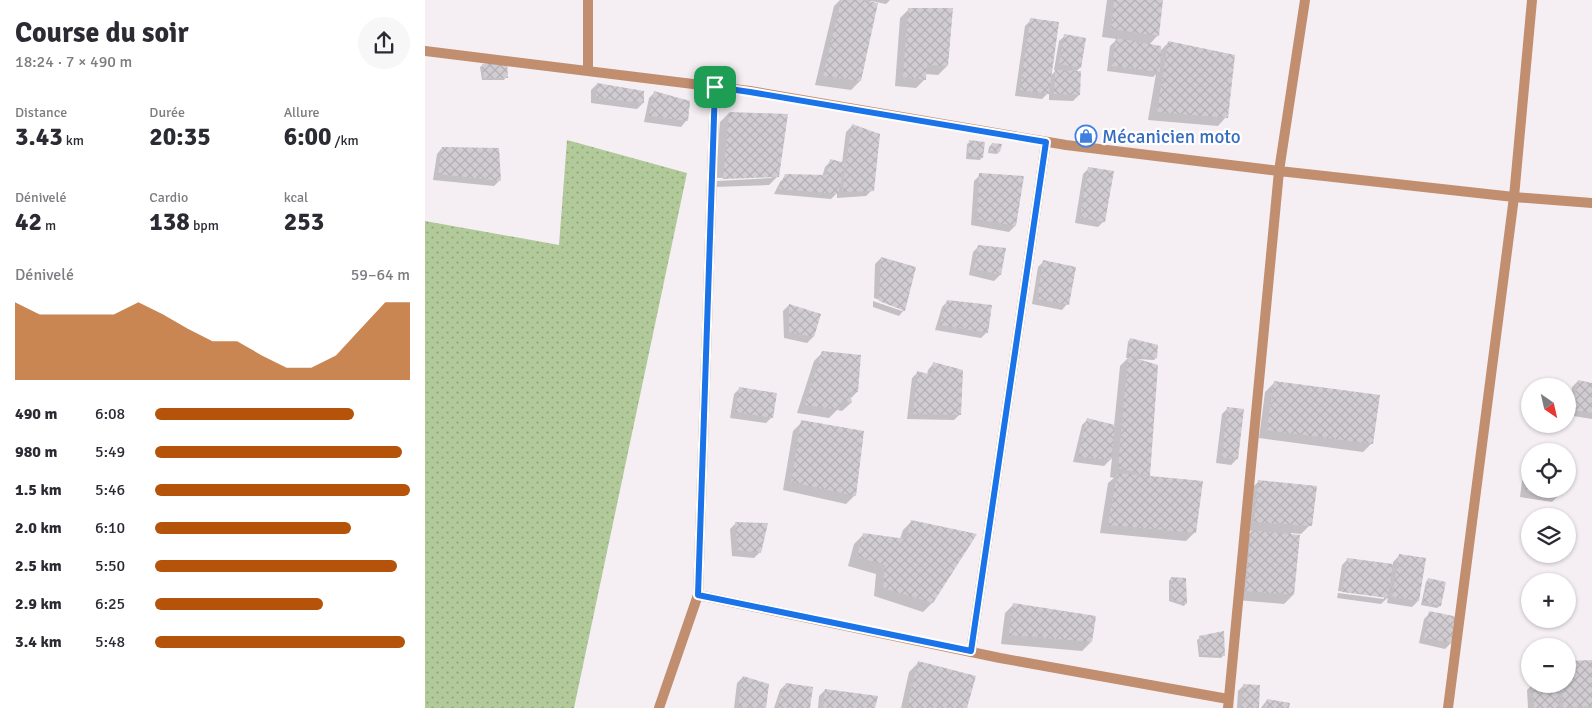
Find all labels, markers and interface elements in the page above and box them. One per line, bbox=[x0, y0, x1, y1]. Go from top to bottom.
text: Course du soir bbox=[15, 16, 189, 50]
button: share bbox=[358, 17, 410, 69]
text: 18:24 · 7 × 490 m bbox=[15, 52, 132, 72]
pin bbox=[694, 66, 736, 108]
icon: arrive bbox=[701, 73, 729, 101]
text: Distance bbox=[15, 104, 67, 121]
text: Durée bbox=[149, 104, 185, 121]
text: Allure bbox=[284, 104, 320, 121]
text: 3.43 bbox=[15, 121, 63, 152]
text: 20:35 bbox=[149, 121, 211, 152]
text: 6:00 bbox=[284, 121, 332, 152]
shop icon: Mécanicien moto bbox=[1074, 124, 1098, 148]
place label: Mécanicien moto bbox=[1102, 125, 1241, 149]
text: km bbox=[63, 132, 84, 149]
text: /km bbox=[332, 132, 359, 149]
text: Dénivelé bbox=[15, 189, 67, 206]
text: Cardio bbox=[149, 189, 188, 206]
text: kcal bbox=[284, 189, 308, 206]
text: 42 bbox=[15, 206, 42, 237]
text: 138 bbox=[149, 206, 190, 237]
text: 253 bbox=[284, 206, 324, 237]
text: m bbox=[42, 217, 56, 234]
text: bpm bbox=[190, 217, 219, 234]
text: Dénivelé bbox=[15, 265, 74, 285]
text: 59–64 m bbox=[351, 265, 410, 285]
north arrow bbox=[1521, 378, 1576, 432]
map controls bbox=[1521, 378, 1576, 693]
text: 490 m bbox=[15, 404, 57, 424]
text: 6:08 bbox=[95, 404, 125, 424]
text: 980 m bbox=[15, 442, 57, 462]
text: 5:49 bbox=[95, 442, 125, 462]
button: locate bbox=[1521, 443, 1576, 498]
text: 1.5 km bbox=[15, 480, 62, 500]
text: 5:46 bbox=[95, 480, 125, 500]
button: layers bbox=[1521, 508, 1576, 563]
text: 2.0 km bbox=[15, 518, 62, 538]
text: 6:10 bbox=[95, 518, 125, 538]
text: 2.5 km bbox=[15, 556, 62, 576]
text: 5:50 bbox=[95, 556, 125, 576]
button: + bbox=[1521, 573, 1576, 628]
text: 2.9 km bbox=[15, 594, 62, 614]
text: 6:25 bbox=[95, 594, 125, 614]
text: 3.4 km bbox=[15, 632, 62, 652]
text: 5:48 bbox=[95, 632, 125, 652]
button: − bbox=[1521, 638, 1576, 693]

